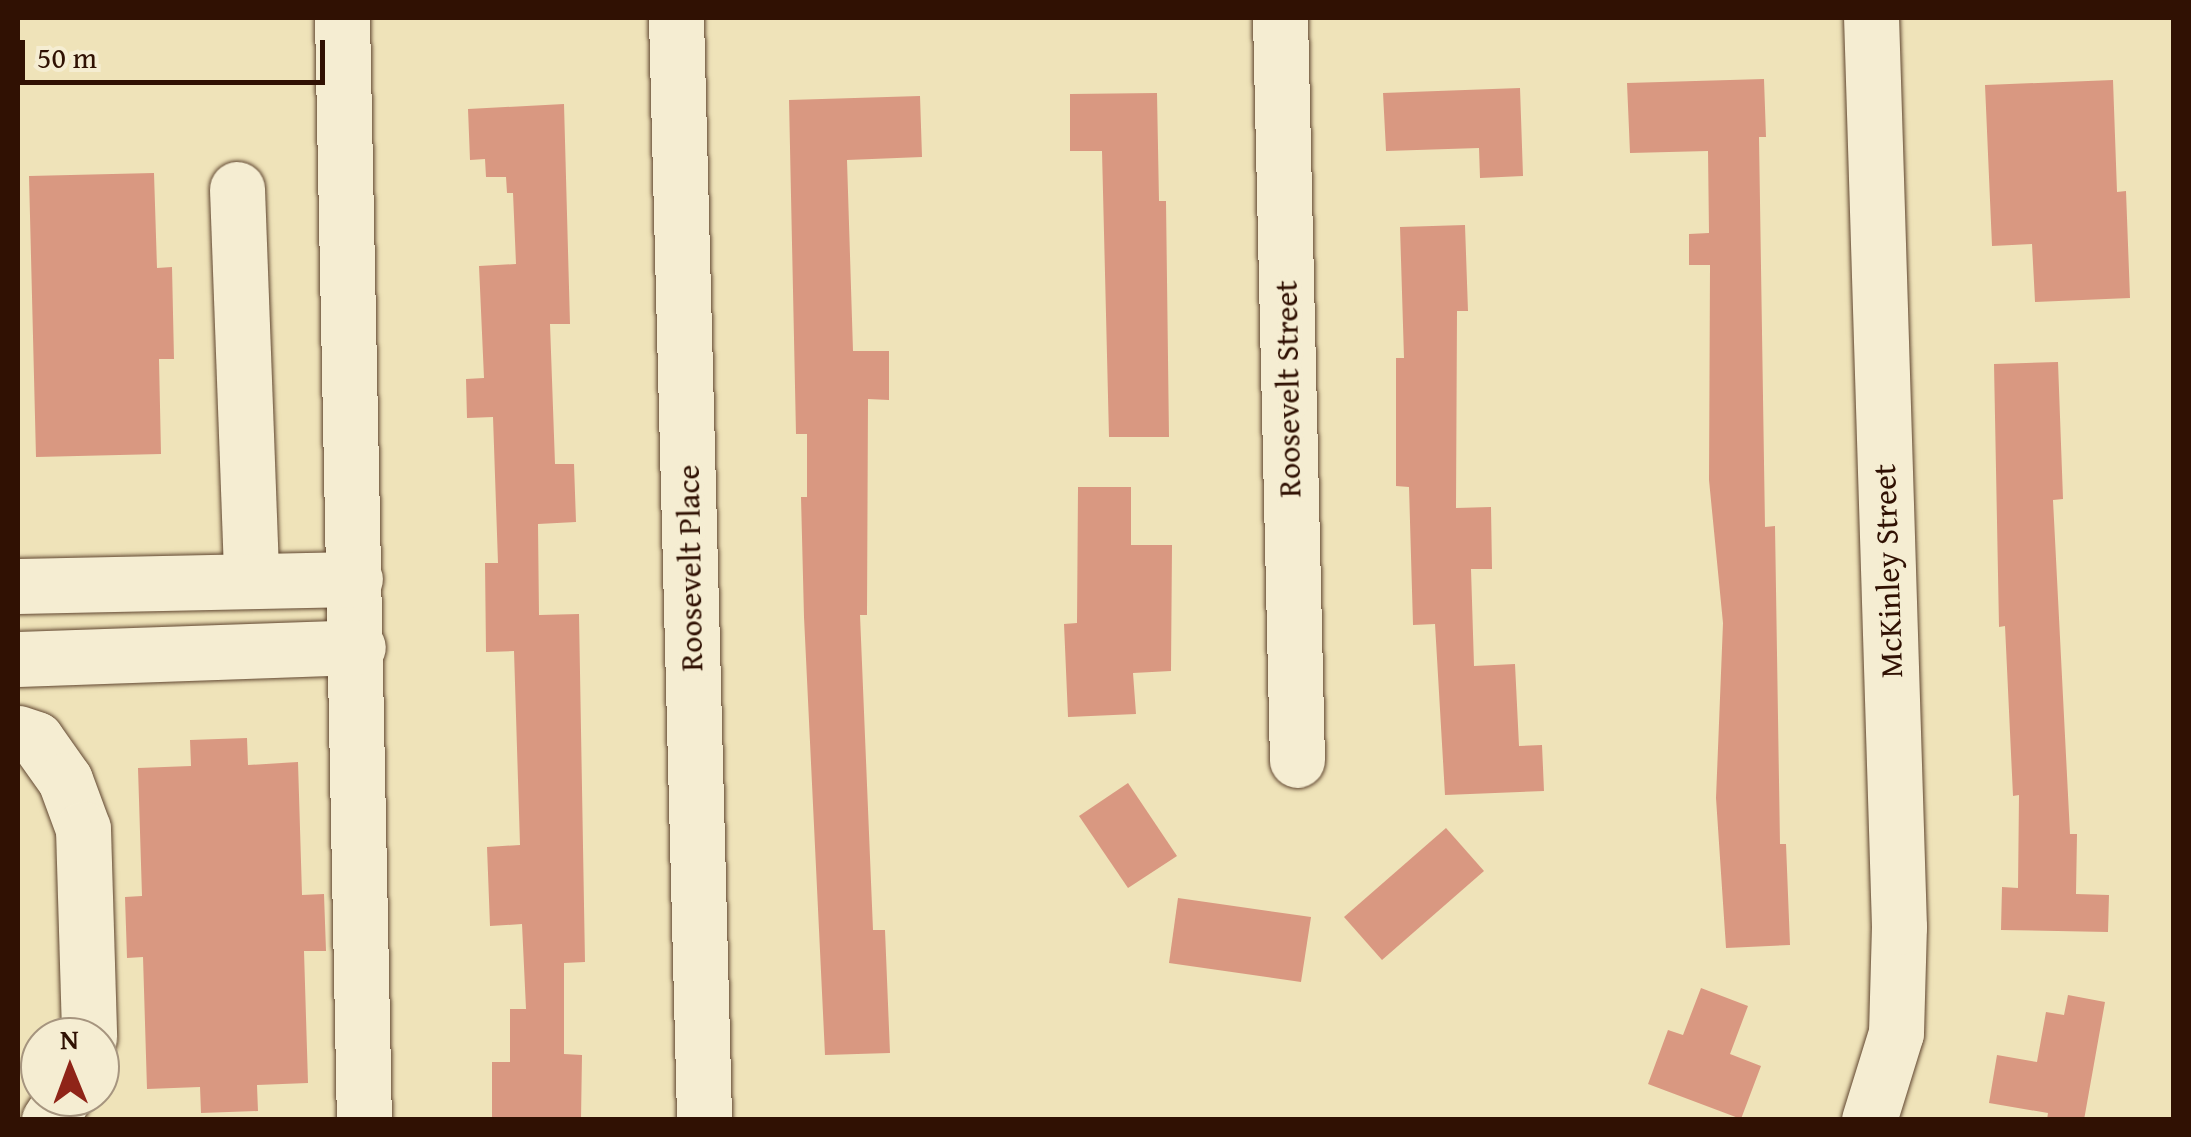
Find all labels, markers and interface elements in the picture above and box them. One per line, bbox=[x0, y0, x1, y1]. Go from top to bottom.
scale bar bbox=[25, 20, 330, 82]
text: 50 m bbox=[37, 35, 97, 79]
street label: Roosevelt Street bbox=[1267, 280, 1309, 498]
street label: McKinley Street bbox=[1865, 463, 1911, 679]
street label: Roosevelt Place bbox=[669, 464, 711, 672]
north arrow bbox=[20, 1017, 120, 1117]
text: N bbox=[60, 1018, 79, 1059]

